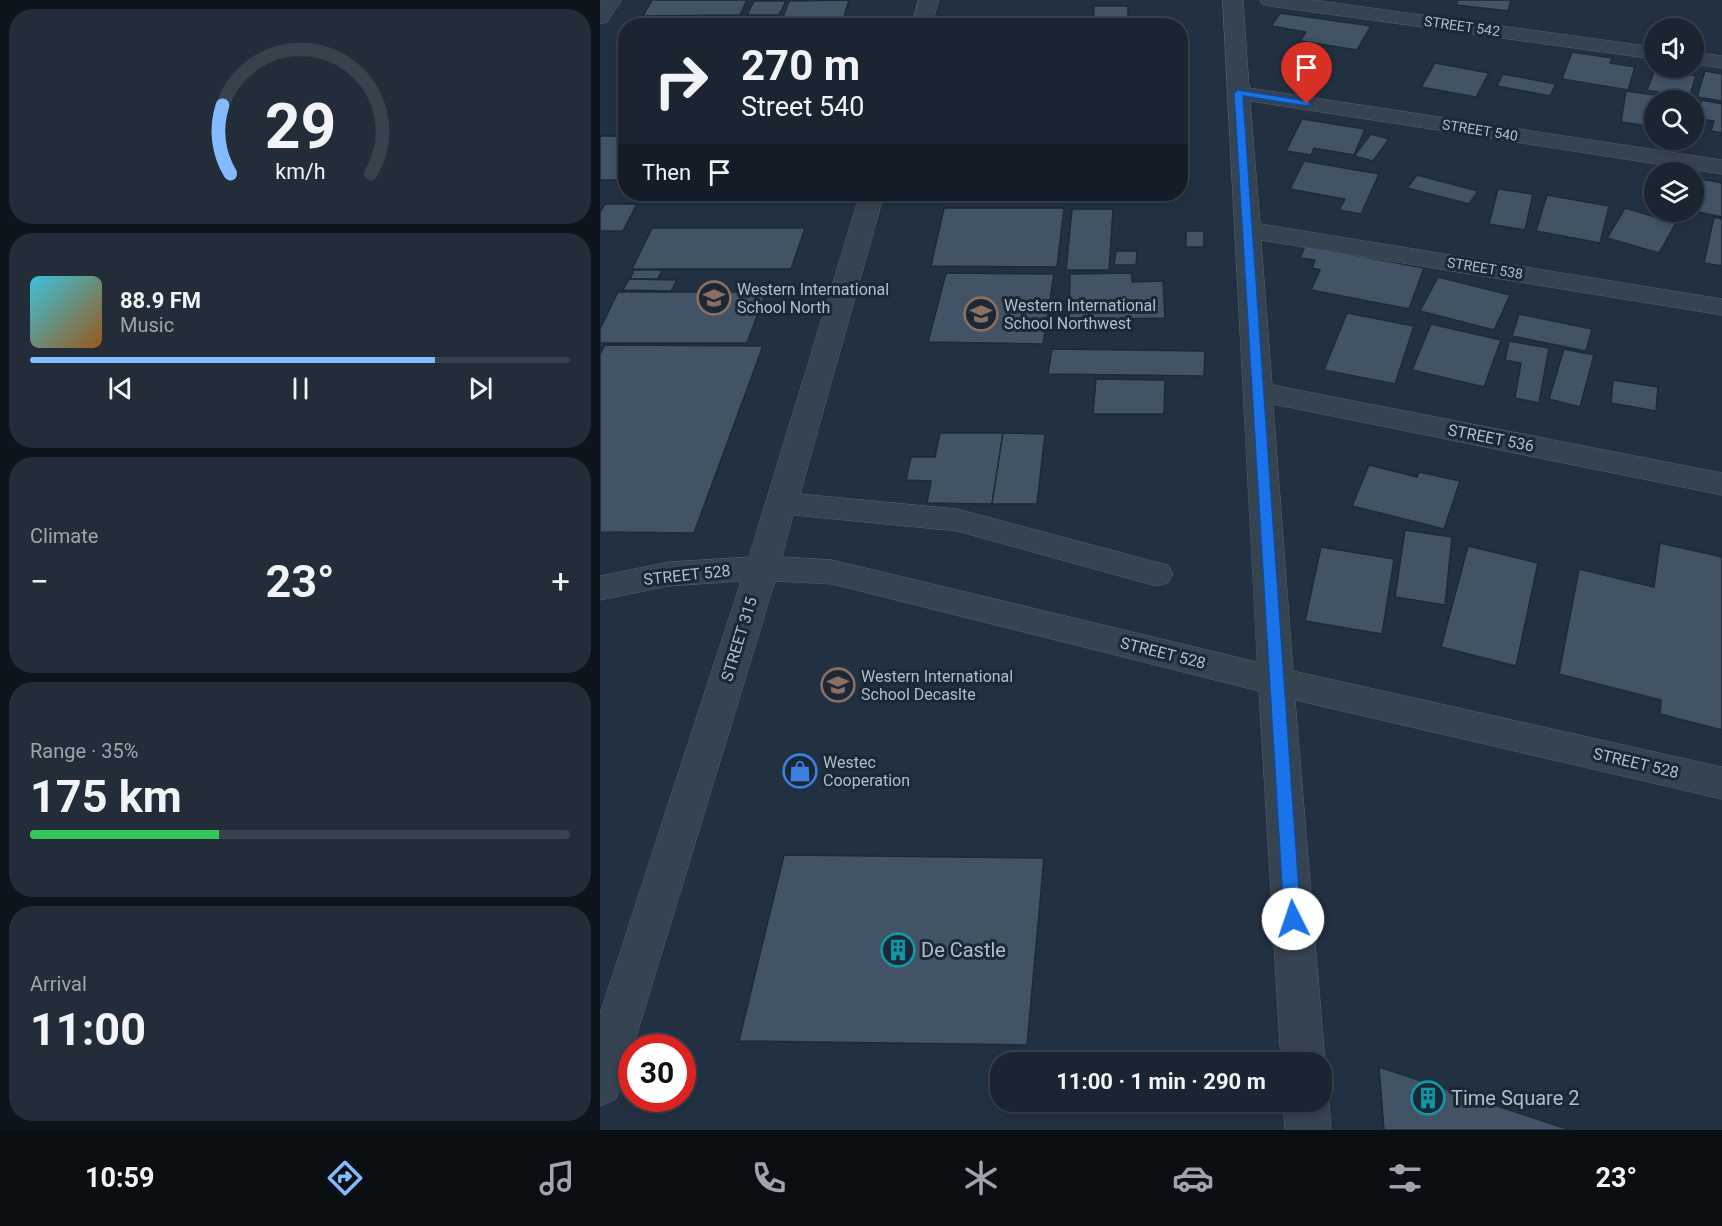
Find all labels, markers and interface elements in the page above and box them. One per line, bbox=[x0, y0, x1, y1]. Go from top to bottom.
street label: STREET 542 bbox=[1423, 13, 1501, 39]
map controls bbox=[1644, 18, 1704, 222]
button: sound bbox=[1644, 18, 1704, 78]
text: 270 m bbox=[741, 41, 860, 90]
icon: right bbox=[642, 42, 720, 120]
pin bbox=[1281, 42, 1332, 104]
icon: arrive bbox=[1290, 51, 1323, 84]
text: 29 bbox=[264, 90, 336, 163]
button: search bbox=[1644, 90, 1704, 150]
text: Street 540 bbox=[741, 91, 864, 123]
street label: STREET 540 bbox=[1441, 116, 1519, 144]
icon: arrive bbox=[703, 156, 736, 189]
text: km/h bbox=[275, 159, 325, 184]
text: Then bbox=[642, 160, 691, 185]
button: layers bbox=[1644, 162, 1704, 222]
street label: STREET 538 bbox=[1446, 254, 1524, 282]
school or university icon: Western International School North bbox=[696, 280, 732, 316]
place label: Western International School North bbox=[737, 280, 889, 317]
text: 88.9 FM bbox=[120, 288, 201, 313]
school or university icon: Western International School Northwest bbox=[963, 296, 999, 332]
place label: Western International School Northwest bbox=[1004, 296, 1156, 333]
text: Music bbox=[120, 313, 174, 337]
icon: previous bbox=[104, 372, 137, 405]
icon: pause bbox=[284, 372, 317, 405]
icon: next bbox=[464, 372, 497, 405]
street label: STREET 536 bbox=[1446, 420, 1536, 456]
text: Climate bbox=[30, 524, 98, 548]
text: 23° bbox=[265, 555, 335, 608]
street label: STREET 528 bbox=[643, 561, 731, 589]
text: − bbox=[30, 562, 49, 601]
text: + bbox=[551, 562, 570, 601]
street label: STREET 315 bbox=[717, 594, 761, 684]
street label: STREET 528 bbox=[1118, 633, 1208, 673]
school or university icon: Western International School Decaslte bbox=[820, 667, 856, 703]
place label: Western International School Decaslte bbox=[861, 667, 1013, 704]
text: Range · 35% bbox=[30, 739, 138, 763]
street label: STREET 528 bbox=[1591, 744, 1681, 782]
shop icon: Westec Cooperation bbox=[782, 753, 818, 789]
place label: Westec Cooperation bbox=[823, 753, 910, 790]
text: 175 km bbox=[30, 770, 182, 823]
position arrow bbox=[1261, 887, 1325, 951]
building icon: De Castle bbox=[880, 932, 916, 968]
place label: De Castle bbox=[921, 938, 1006, 962]
text: Arrival bbox=[30, 972, 87, 996]
text: 11:00 bbox=[30, 1003, 146, 1056]
speed limit sign: 30 bbox=[618, 1034, 696, 1112]
text: 11:00 · 1 min · 290 m bbox=[1056, 1069, 1266, 1094]
building icon: Time Square 2 bbox=[1410, 1080, 1446, 1116]
place label: Time Square 2 bbox=[1451, 1086, 1579, 1110]
icon: directions bbox=[324, 1157, 366, 1199]
icon: music bbox=[536, 1157, 578, 1199]
icon: phone bbox=[748, 1157, 790, 1199]
icon: climate bbox=[960, 1157, 1002, 1199]
icon: car bbox=[1172, 1157, 1214, 1199]
icon: filters bbox=[1384, 1157, 1426, 1199]
text: 10:59 bbox=[85, 1162, 155, 1194]
text: 23° bbox=[1596, 1162, 1637, 1194]

